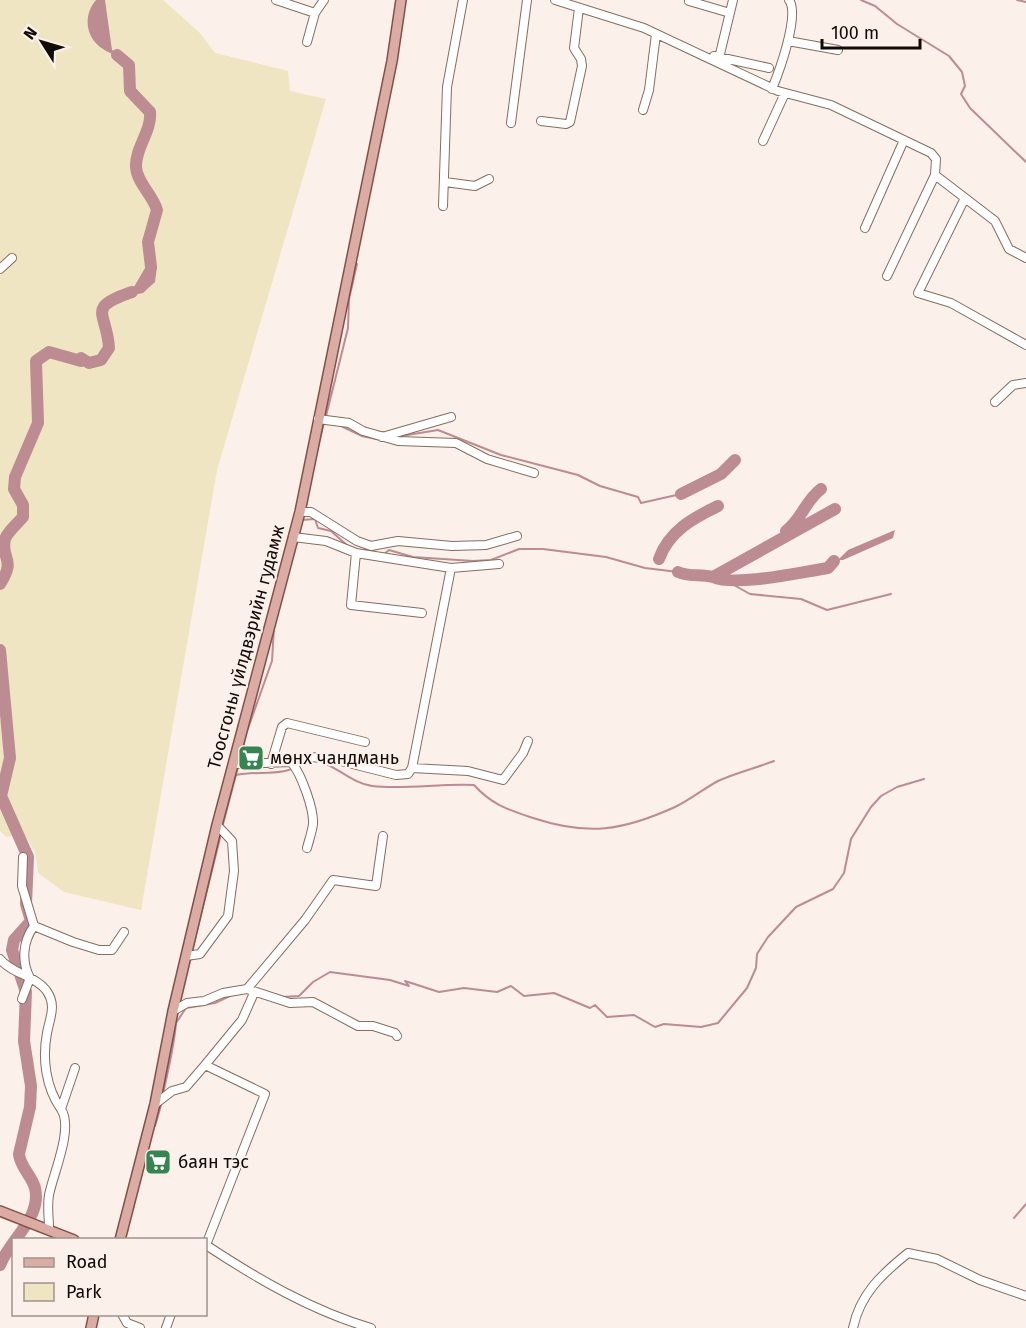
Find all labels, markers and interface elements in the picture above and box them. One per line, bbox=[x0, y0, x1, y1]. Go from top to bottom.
north arrow bbox=[12, 12, 72, 72]
scale bar bbox=[822, 12, 920, 50]
text: 100 m bbox=[831, 22, 879, 44]
text: N bbox=[20, 23, 41, 43]
street label: Тоосгоны үйлдвэрийн гудамж bbox=[203, 522, 289, 772]
supermarket icon: мөнх чандмань bbox=[236, 743, 266, 773]
place label: мөнх чандмань bbox=[270, 747, 399, 769]
supermarket icon: баян тэс bbox=[143, 1147, 173, 1177]
place label: баян тэс bbox=[178, 1151, 249, 1173]
legend bbox=[12, 1238, 207, 1316]
text: Road bbox=[66, 1251, 108, 1273]
text: Park bbox=[66, 1281, 102, 1303]

